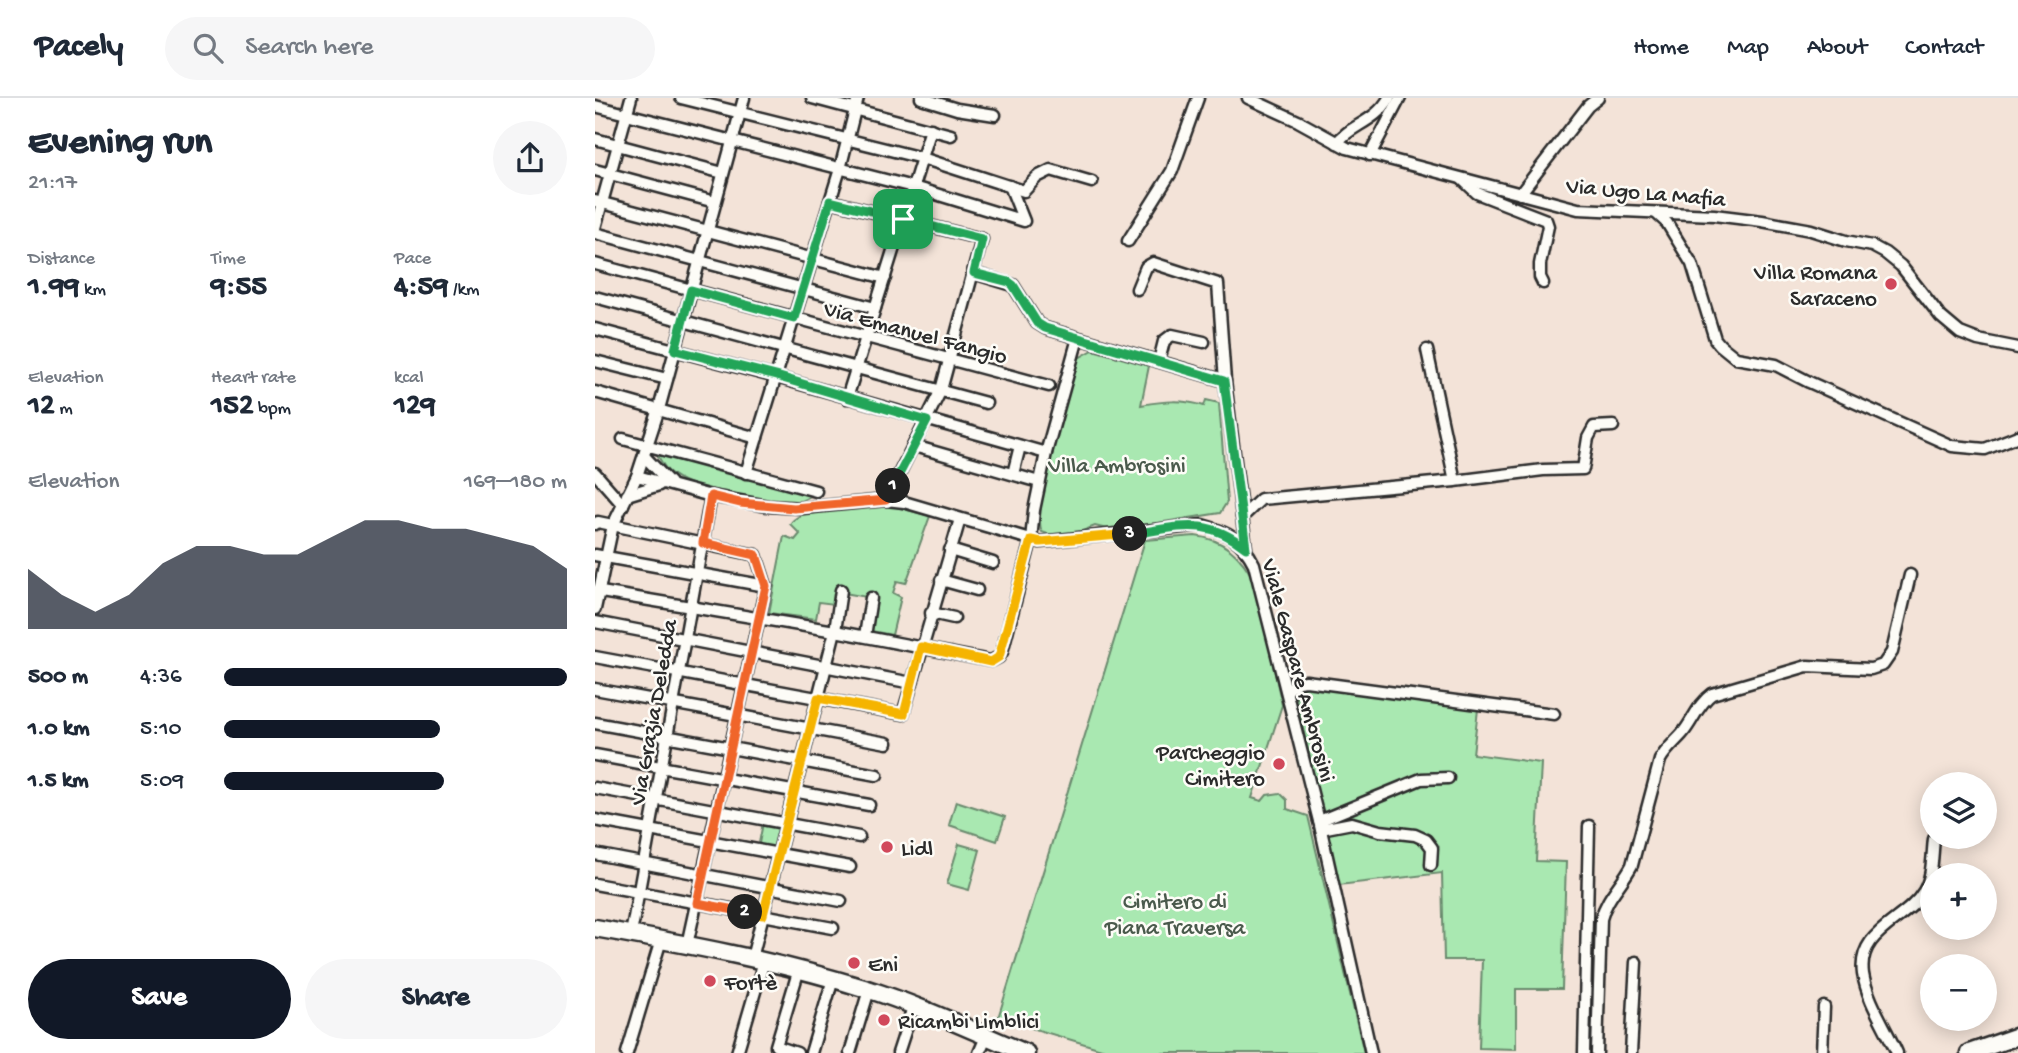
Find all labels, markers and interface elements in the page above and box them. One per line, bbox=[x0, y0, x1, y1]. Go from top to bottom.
search box bbox=[165, 17, 655, 80]
text: Pacely bbox=[35, 29, 123, 67]
icon: search bbox=[189, 29, 227, 67]
text: Search here bbox=[245, 33, 373, 64]
text: Home bbox=[1633, 34, 1689, 63]
text: Map bbox=[1727, 34, 1769, 63]
text: About bbox=[1807, 34, 1867, 63]
text: Contact bbox=[1905, 34, 1983, 63]
button: share bbox=[493, 121, 567, 195]
text: Evening run bbox=[28, 122, 212, 166]
text: 21:17 bbox=[28, 170, 77, 197]
street label: Via Ugo La Mafia bbox=[1564, 174, 1728, 215]
pin bbox=[873, 189, 933, 249]
icon: arrive bbox=[884, 200, 922, 238]
text: Distance bbox=[28, 248, 95, 271]
text: Time bbox=[211, 248, 246, 271]
text: Pace bbox=[394, 248, 431, 271]
place label: Villa Romana Saraceno bbox=[1753, 261, 1878, 314]
text: 1.99 bbox=[28, 271, 80, 306]
text: 9:55 bbox=[211, 271, 267, 306]
text: 4:59 bbox=[394, 271, 448, 306]
marker: Villa Romana Saraceno bbox=[1883, 276, 1899, 292]
text: km bbox=[80, 279, 106, 302]
text: /km bbox=[448, 279, 479, 302]
street label: Via Emanuel Fangio bbox=[819, 297, 1010, 372]
text: Elevation bbox=[28, 367, 104, 390]
text: Heart rate bbox=[211, 367, 296, 390]
text: kcal bbox=[394, 367, 424, 390]
text: 12 bbox=[28, 390, 55, 425]
text: 152 bbox=[211, 390, 254, 425]
text: 129 bbox=[394, 390, 436, 425]
text: m bbox=[55, 398, 73, 421]
text: bpm bbox=[254, 398, 291, 421]
park label: Villa Ambrosini bbox=[1047, 454, 1186, 481]
pin: 1 bbox=[875, 468, 911, 504]
text: Elevation bbox=[28, 469, 119, 496]
text: 169–180 m bbox=[464, 469, 567, 496]
text: 1 bbox=[889, 474, 896, 497]
pin: 3 bbox=[1113, 516, 1147, 551]
text: 3 bbox=[1125, 522, 1134, 545]
street label: Viale Gaspare Ambrosini bbox=[1254, 556, 1339, 785]
street label: Via Grazia Deledda bbox=[626, 616, 685, 809]
text: 500 m bbox=[28, 664, 88, 691]
text: 4:36 bbox=[140, 664, 182, 691]
text: 1.0 km bbox=[28, 716, 90, 743]
text: 5:10 bbox=[140, 716, 182, 743]
place label: Parcheggio Cimitero bbox=[1155, 741, 1265, 794]
marker: Parcheggio Cimitero bbox=[1271, 756, 1287, 772]
text: 1.5 km bbox=[28, 768, 89, 795]
text: 5:09 bbox=[140, 768, 184, 795]
map controls bbox=[1920, 772, 1997, 1031]
button: layers bbox=[1920, 772, 1997, 849]
place label: Lidl bbox=[901, 837, 933, 864]
marker: Lidl bbox=[879, 839, 895, 855]
button: + bbox=[1920, 863, 1997, 940]
park label: Cimitero di Piana Traversa bbox=[1104, 890, 1247, 943]
pin: 2 bbox=[727, 894, 763, 930]
text: 2 bbox=[740, 900, 749, 923]
place label: Eni bbox=[868, 953, 898, 980]
button: − bbox=[1920, 954, 1997, 1031]
marker: Eni bbox=[846, 955, 862, 971]
button: Save bbox=[28, 959, 291, 1039]
button: Share bbox=[305, 959, 567, 1039]
place label: Fortè bbox=[723, 971, 778, 998]
marker: Fortè bbox=[702, 973, 718, 989]
place label: Ricambi Limblici bbox=[898, 1010, 1039, 1037]
marker: Ricambi Limblici bbox=[876, 1012, 892, 1028]

